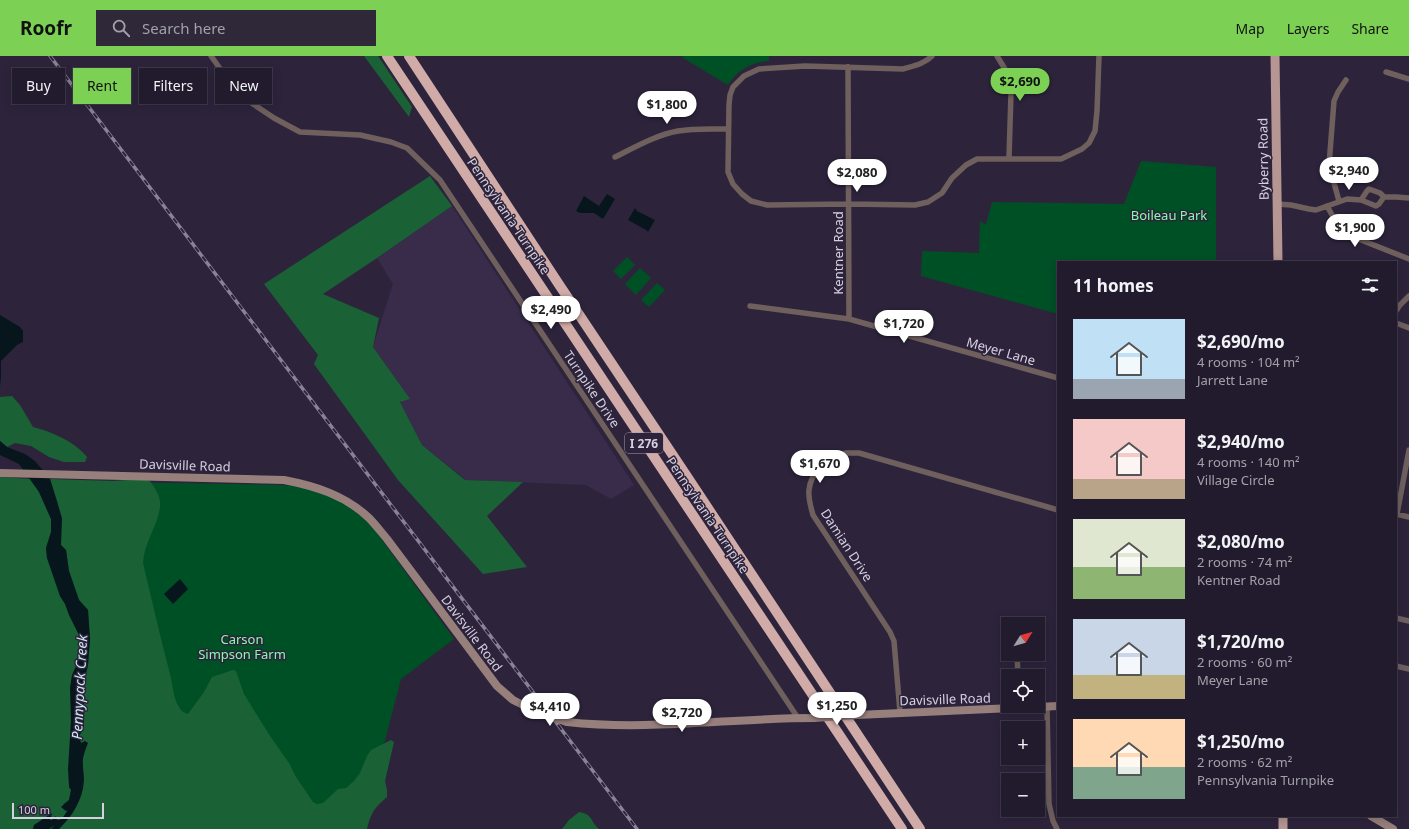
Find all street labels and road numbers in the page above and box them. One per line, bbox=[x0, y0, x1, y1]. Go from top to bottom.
street label: Byberry Road bbox=[1253, 118, 1273, 200]
street label: Pennsylvania Turnpike bbox=[463, 154, 555, 278]
street label: Kentner Road bbox=[829, 211, 847, 295]
street label: Meyer Lane bbox=[964, 333, 1038, 369]
street label: Turnpike Drive bbox=[560, 347, 624, 431]
road number: I 276 bbox=[625, 433, 663, 453]
street label: Pennsylvania Turnpike bbox=[662, 453, 754, 577]
street label: Davisville Road bbox=[139, 454, 231, 476]
street label: Damian Drive bbox=[817, 505, 877, 585]
street label: Davisville Road bbox=[437, 591, 507, 675]
street label: Davisville Road bbox=[899, 688, 991, 710]

